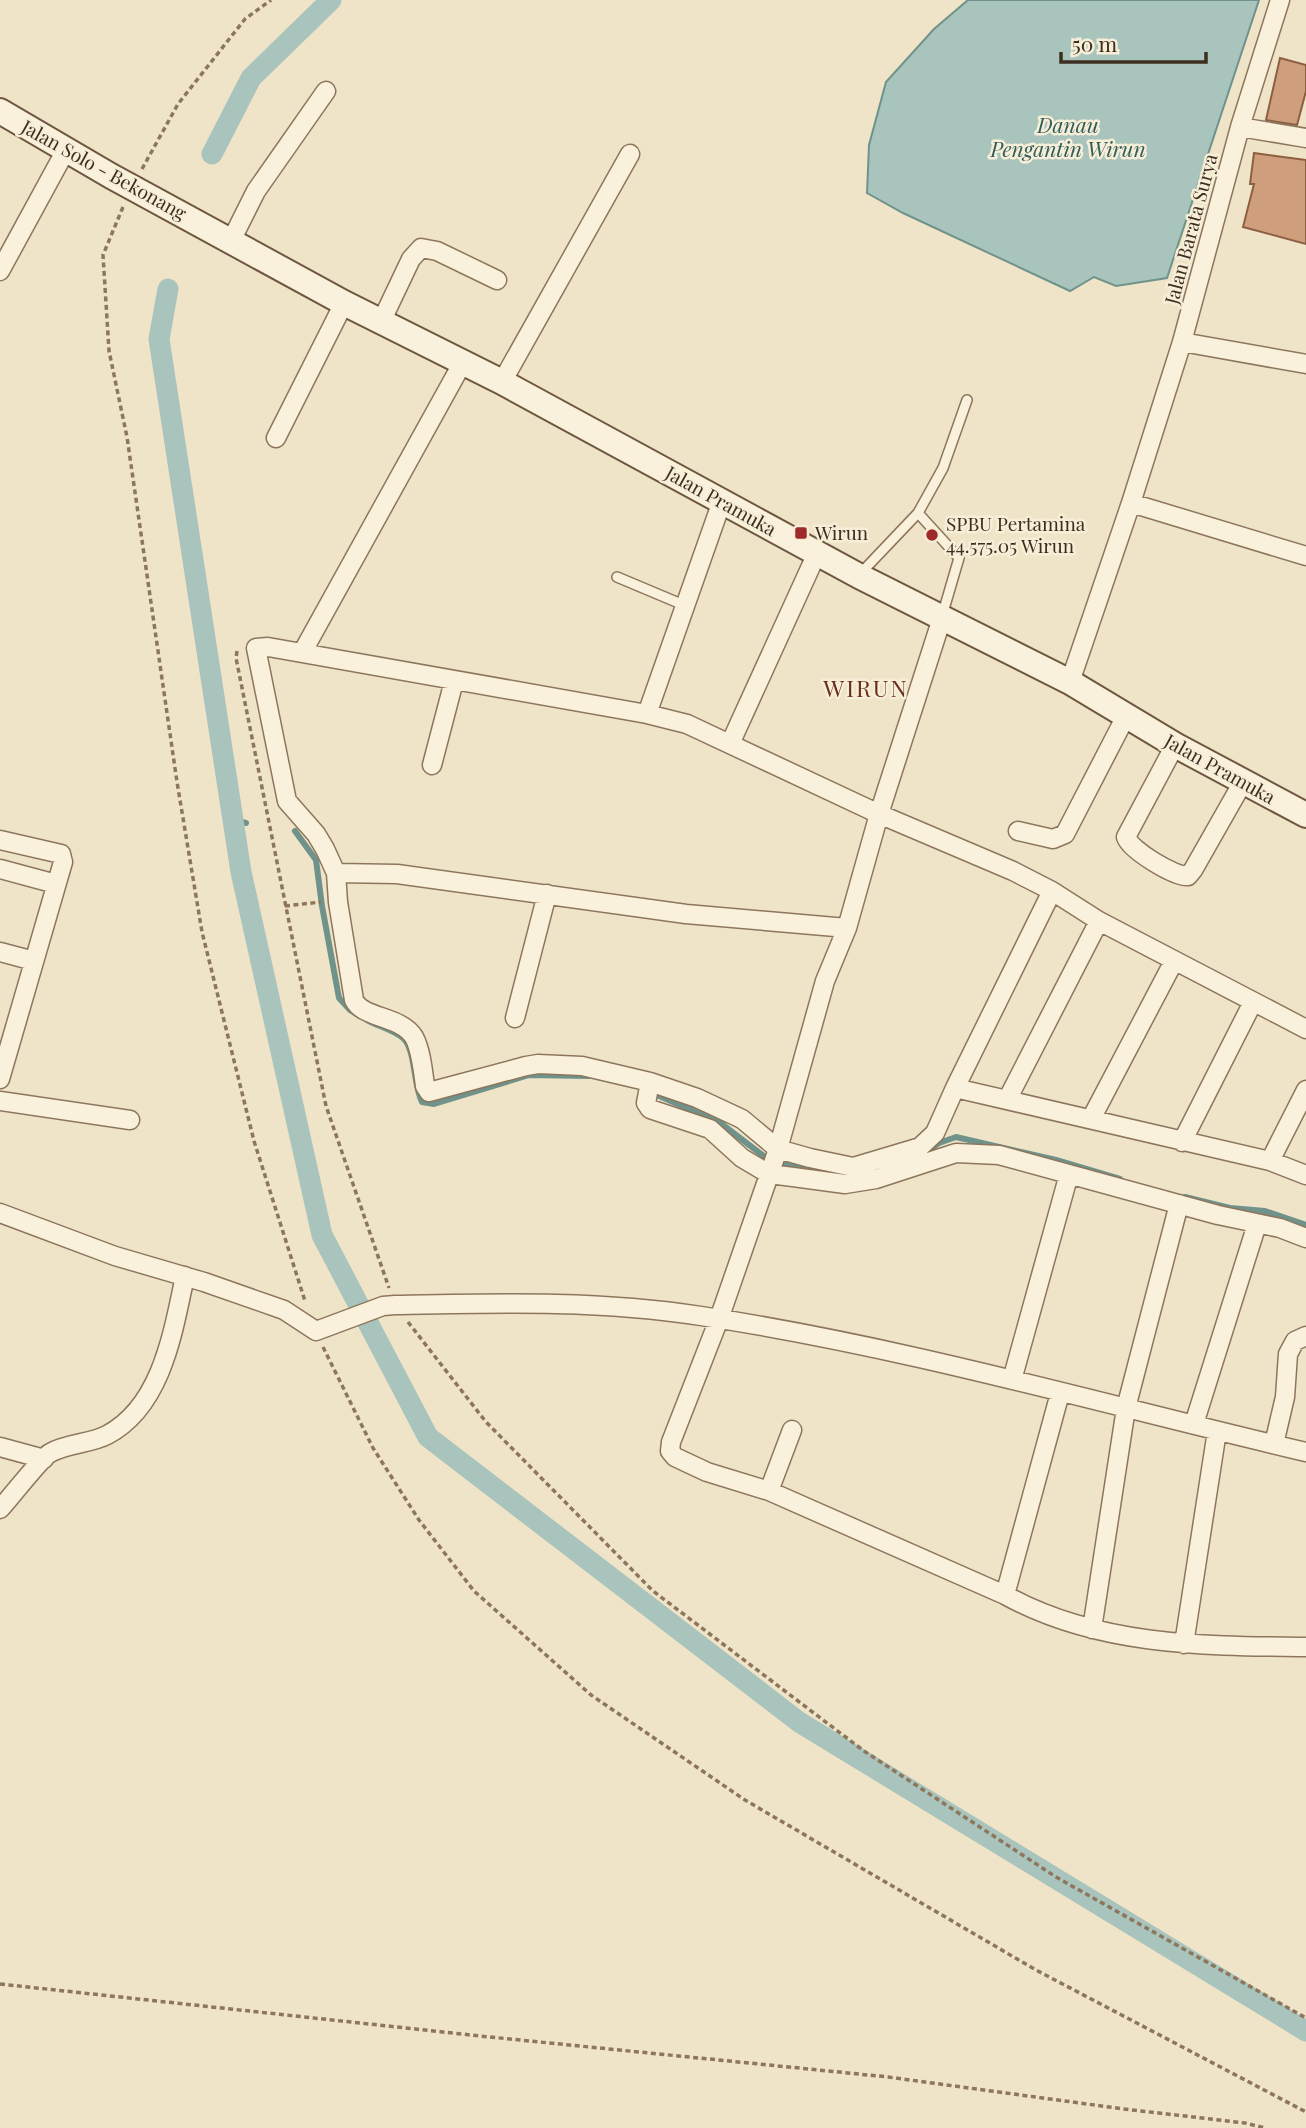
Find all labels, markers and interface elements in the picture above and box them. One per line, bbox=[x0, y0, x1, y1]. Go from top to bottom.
scale bar bbox=[1061, 21, 1206, 65]
text: 50 m bbox=[1072, 29, 1118, 57]
water label: Danau Pengantin Wirun bbox=[989, 110, 1146, 162]
street label: Jalan Solo - Bekonang bbox=[16, 112, 192, 225]
street label: Jalan Barata Surya bbox=[1157, 150, 1223, 308]
street label: Jalan Pramuka bbox=[661, 458, 782, 542]
place label: SPBU Pertamina 44.575.05 Wirun bbox=[946, 510, 1086, 558]
place label: Wirun bbox=[814, 519, 869, 545]
marker: Wirun bbox=[793, 525, 809, 541]
marker: SPBU Pertamina 44.575.05 Wirun bbox=[924, 527, 940, 543]
district label: WIRUN bbox=[822, 672, 909, 703]
street label: Jalan Pramuka bbox=[1160, 726, 1281, 810]

